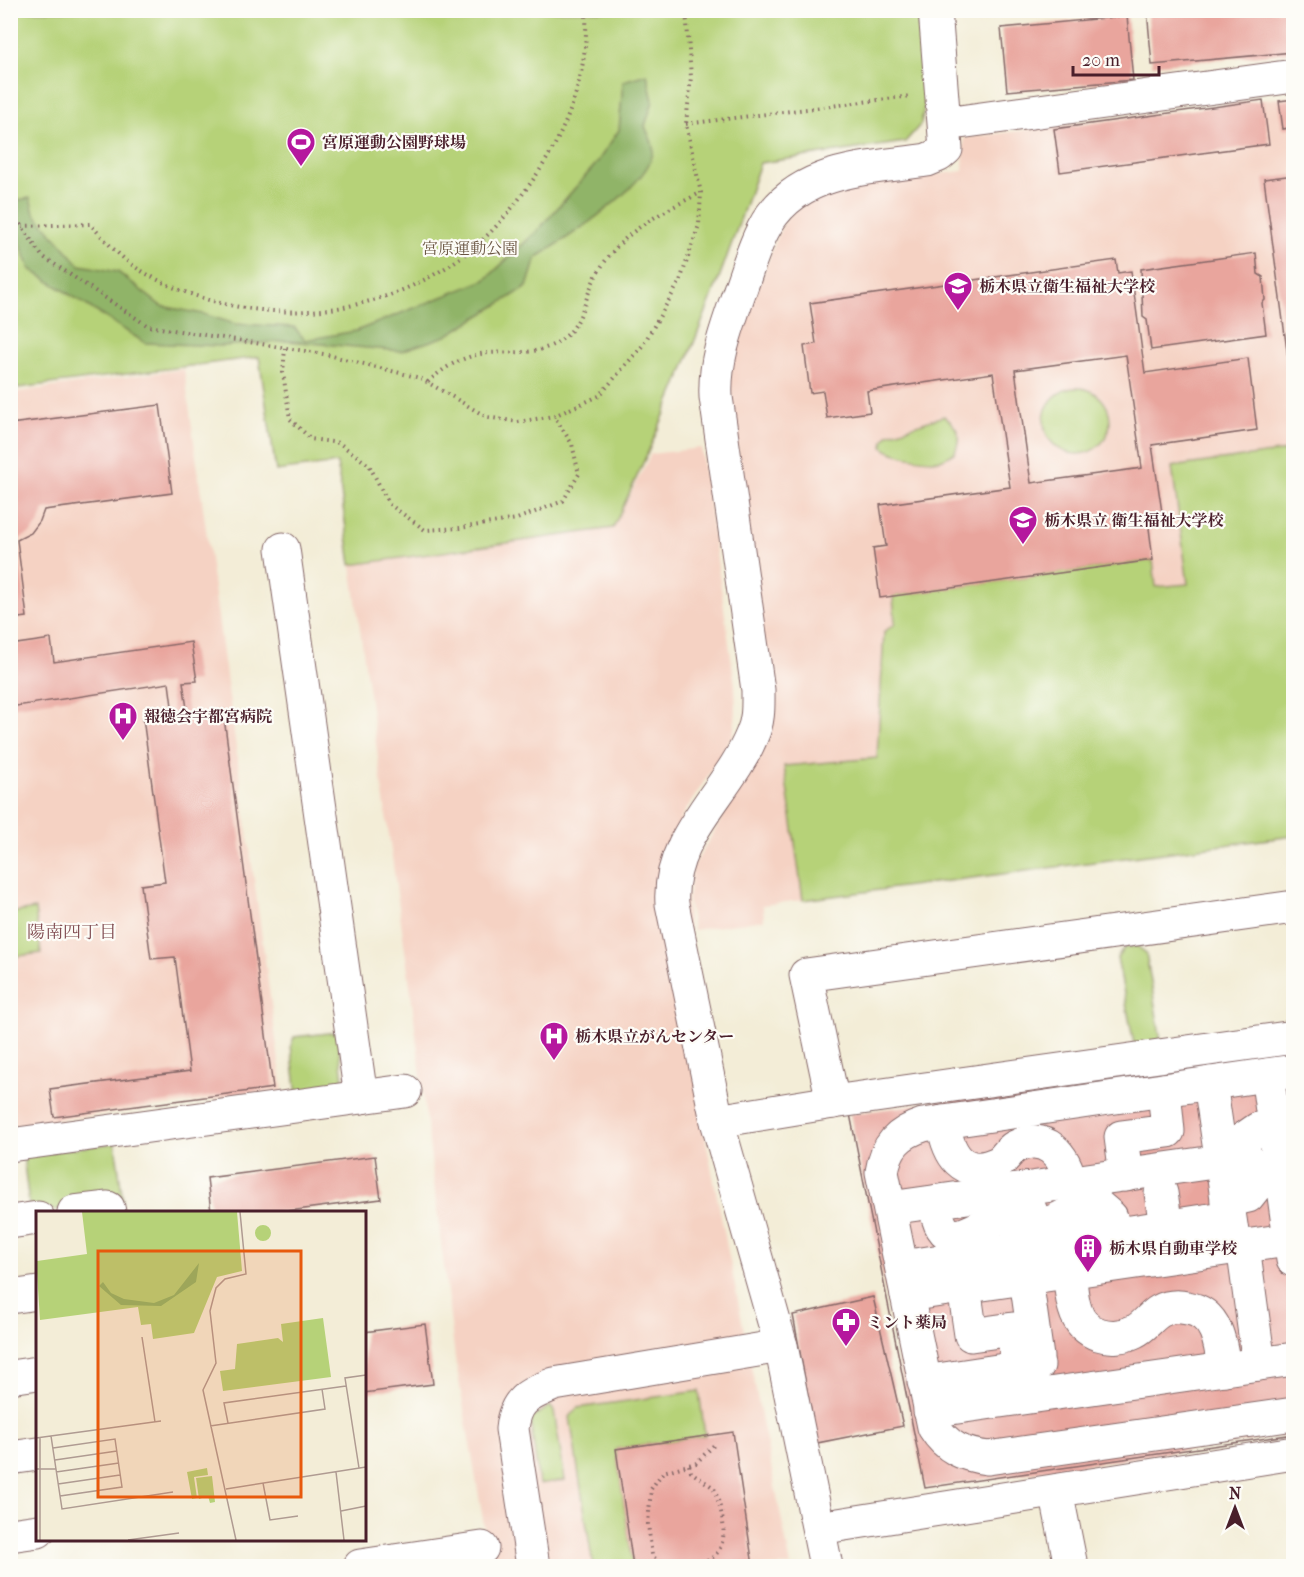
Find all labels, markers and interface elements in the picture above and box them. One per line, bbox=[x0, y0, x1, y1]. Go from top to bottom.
scale bar bbox=[1073, 39, 1158, 77]
text: 20 m bbox=[1082, 50, 1120, 71]
sports icon: 宮原運動公園野球場 bbox=[285, 126, 317, 168]
place label: 宮原運動公園野球場 bbox=[322, 133, 466, 152]
park label: 宮原運動公園 bbox=[422, 239, 518, 258]
school or university icon: 栃木県立衛生福祉大学校 bbox=[942, 270, 974, 312]
place label: 栃木県立衛生福祉大学校 bbox=[979, 277, 1156, 296]
school or university icon: 栃木県立 衛生福祉大学校 bbox=[1007, 504, 1039, 546]
place label: 栃木県立 衛生福祉大学校 bbox=[1044, 511, 1224, 530]
hospital icon: 報徳会宇都宮病院 bbox=[107, 700, 139, 742]
place label: 報徳会宇都宮病院 bbox=[144, 707, 272, 726]
district label: 陽南四丁目 bbox=[27, 922, 117, 943]
hospital icon: 栃木県立がんセンター bbox=[538, 1020, 570, 1062]
place label: 栃木県立がんセンター bbox=[575, 1027, 734, 1046]
inset map bbox=[36, 1211, 366, 1541]
building icon: 栃木県自動車学校 bbox=[1072, 1232, 1104, 1274]
place label: 栃木県自動車学校 bbox=[1109, 1239, 1238, 1258]
pharmacy icon: ミント薬局 bbox=[830, 1306, 862, 1348]
place label: ミント薬局 bbox=[867, 1313, 947, 1332]
north arrow bbox=[1205, 1478, 1265, 1538]
text: N bbox=[1229, 1484, 1242, 1503]

